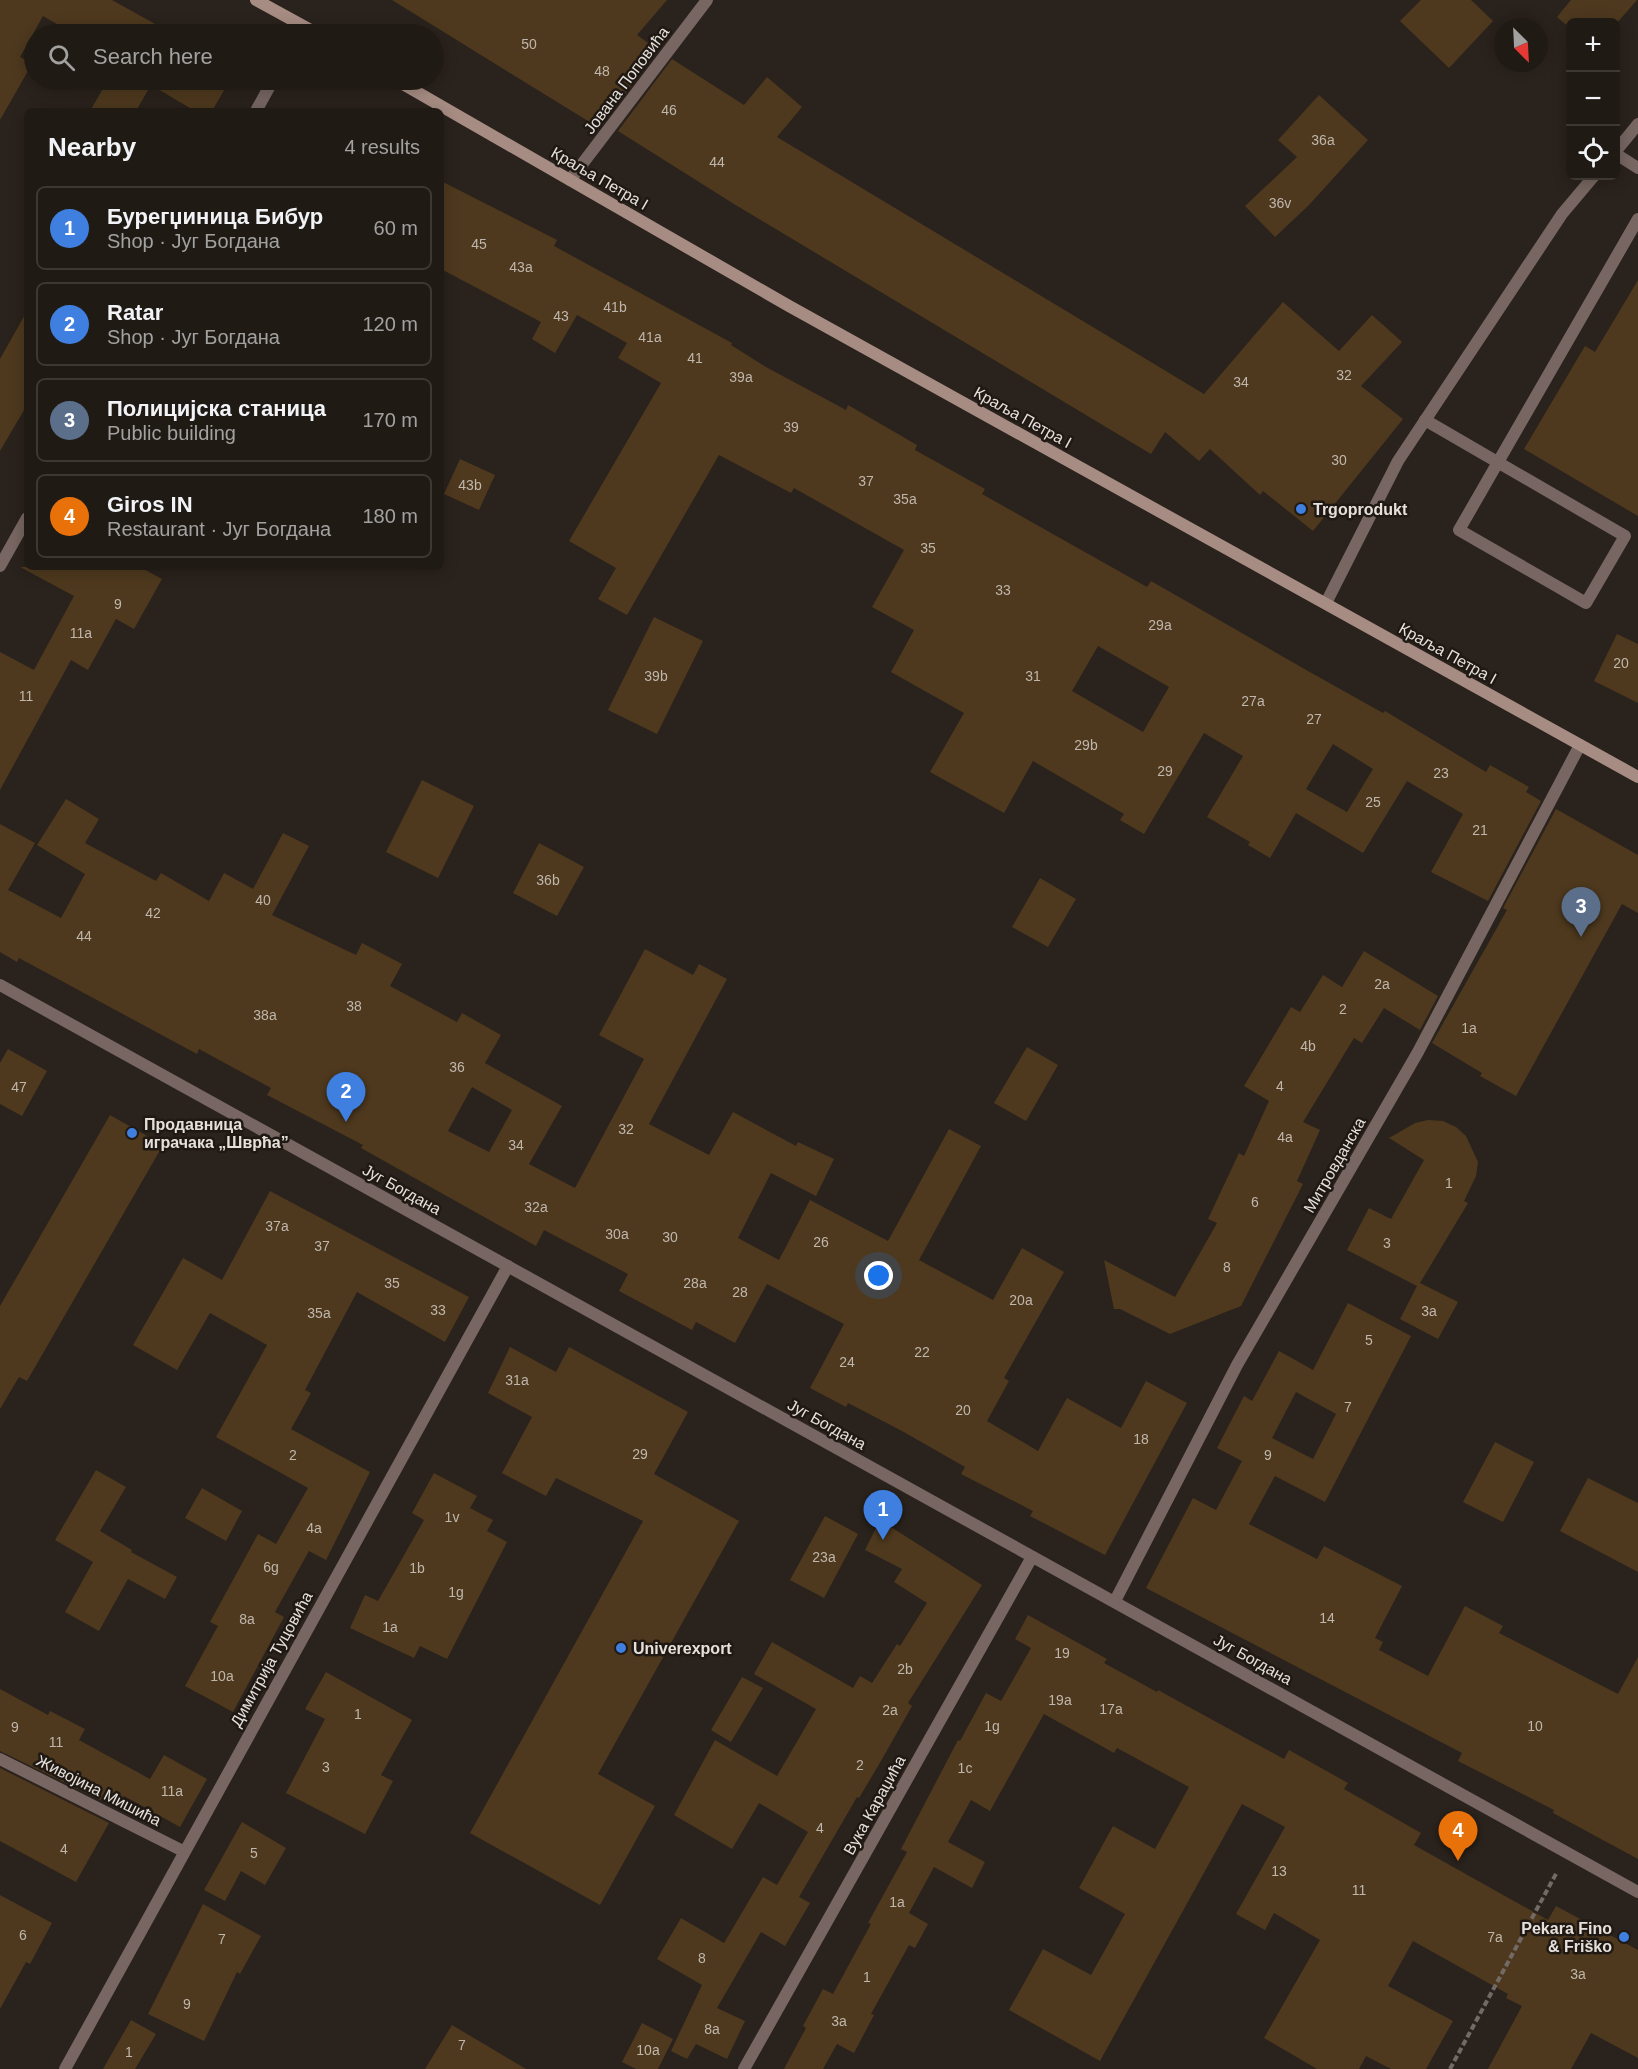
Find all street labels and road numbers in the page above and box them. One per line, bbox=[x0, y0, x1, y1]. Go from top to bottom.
street label: Јована Поповића bbox=[581, 23, 672, 137]
street label: Краља Петра I bbox=[548, 144, 651, 213]
street label: Краља Петра I bbox=[971, 384, 1074, 451]
street label: Краља Петра I bbox=[1396, 620, 1499, 687]
street label: Митровданска bbox=[1300, 1115, 1369, 1216]
street label: Југ Богдана bbox=[360, 1161, 444, 1218]
street label: Југ Богдана bbox=[785, 1396, 869, 1453]
street label: Димитрија Туцовића bbox=[227, 1589, 316, 1730]
street label: Југ Богдана bbox=[1211, 1631, 1295, 1688]
street label: Живојина Мишића bbox=[34, 1752, 164, 1829]
street label: Вука Караџића bbox=[840, 1753, 909, 1858]

